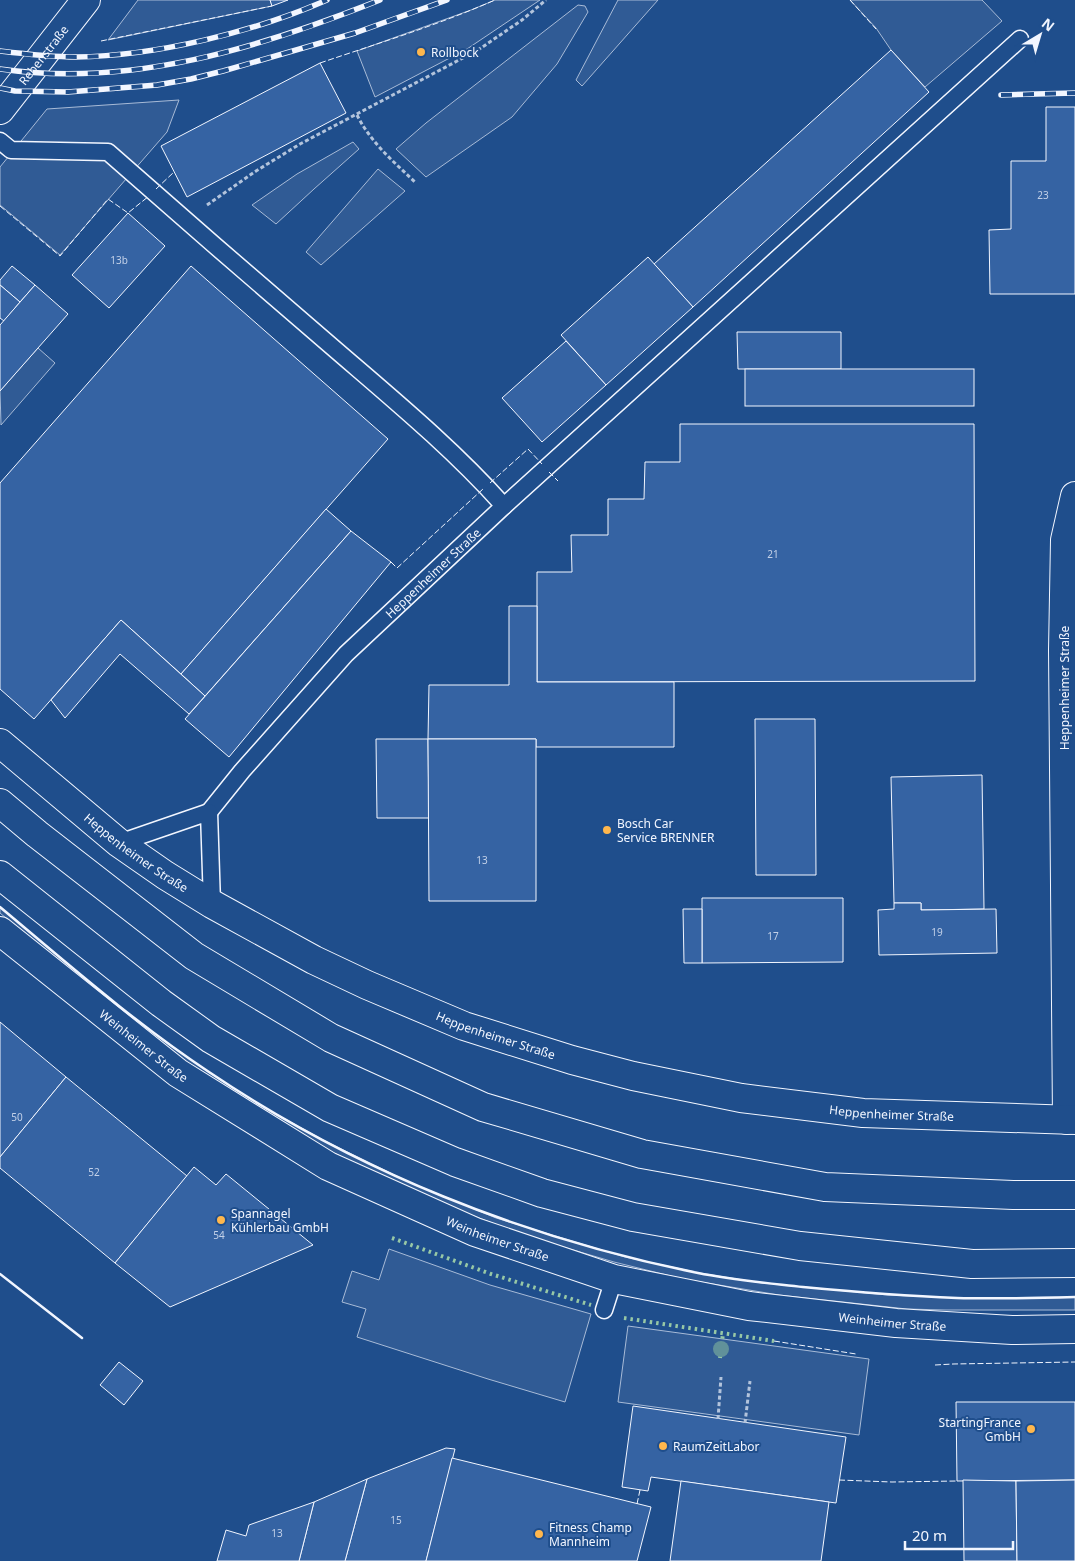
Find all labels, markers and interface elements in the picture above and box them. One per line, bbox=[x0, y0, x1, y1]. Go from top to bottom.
north arrow bbox=[1015, 10, 1065, 60]
text: N bbox=[1038, 13, 1059, 35]
street label: Rebenstraße bbox=[14, 21, 72, 88]
place label: Rollbock bbox=[431, 44, 479, 61]
marker: Rollbock bbox=[415, 46, 427, 58]
house number: 23 bbox=[1037, 188, 1049, 202]
house number: 13b bbox=[110, 253, 128, 267]
street label: Heppenheimer Straße bbox=[381, 524, 484, 622]
house number: 21 bbox=[767, 547, 779, 561]
street label: Heppenheimer Straße bbox=[1056, 625, 1073, 750]
street label: Heppenheimer Straße bbox=[81, 809, 192, 896]
place label: Bosch Car Service BRENNER bbox=[617, 815, 715, 846]
marker: Bosch Car Service BRENNER bbox=[601, 824, 613, 836]
house number: 13 bbox=[476, 853, 488, 867]
house number: 19 bbox=[931, 925, 943, 939]
house number: 17 bbox=[767, 929, 779, 943]
street label: Weinheimer Straße bbox=[96, 1005, 192, 1086]
street label: Heppenheimer Straße bbox=[434, 1007, 558, 1063]
street label: Heppenheimer Straße bbox=[828, 1100, 954, 1125]
house number: 50 bbox=[11, 1110, 23, 1124]
house number: 52 bbox=[88, 1165, 100, 1179]
place label: Spannagel Kühlerbau GmbH bbox=[231, 1205, 329, 1236]
street label: Weinheimer Straße bbox=[444, 1212, 552, 1265]
marker: Spannagel Kühlerbau GmbH bbox=[215, 1214, 227, 1226]
house number: 54 bbox=[213, 1228, 225, 1242]
street label: Weinheimer Straße bbox=[837, 1308, 947, 1335]
place label: StartingFrance GmbH bbox=[939, 1414, 1021, 1445]
marker: StartingFrance GmbH bbox=[1025, 1423, 1037, 1435]
place label: RaumZeitLabor bbox=[673, 1438, 760, 1455]
marker: RaumZeitLabor bbox=[657, 1440, 669, 1452]
house number: 15 bbox=[390, 1513, 402, 1527]
scale bar bbox=[905, 1518, 1012, 1550]
place label: Fitness Champ Mannheim bbox=[549, 1519, 632, 1550]
text: 20 m bbox=[912, 1525, 947, 1545]
house number: 13 bbox=[271, 1526, 283, 1540]
marker: Fitness Champ Mannheim bbox=[533, 1528, 545, 1540]

